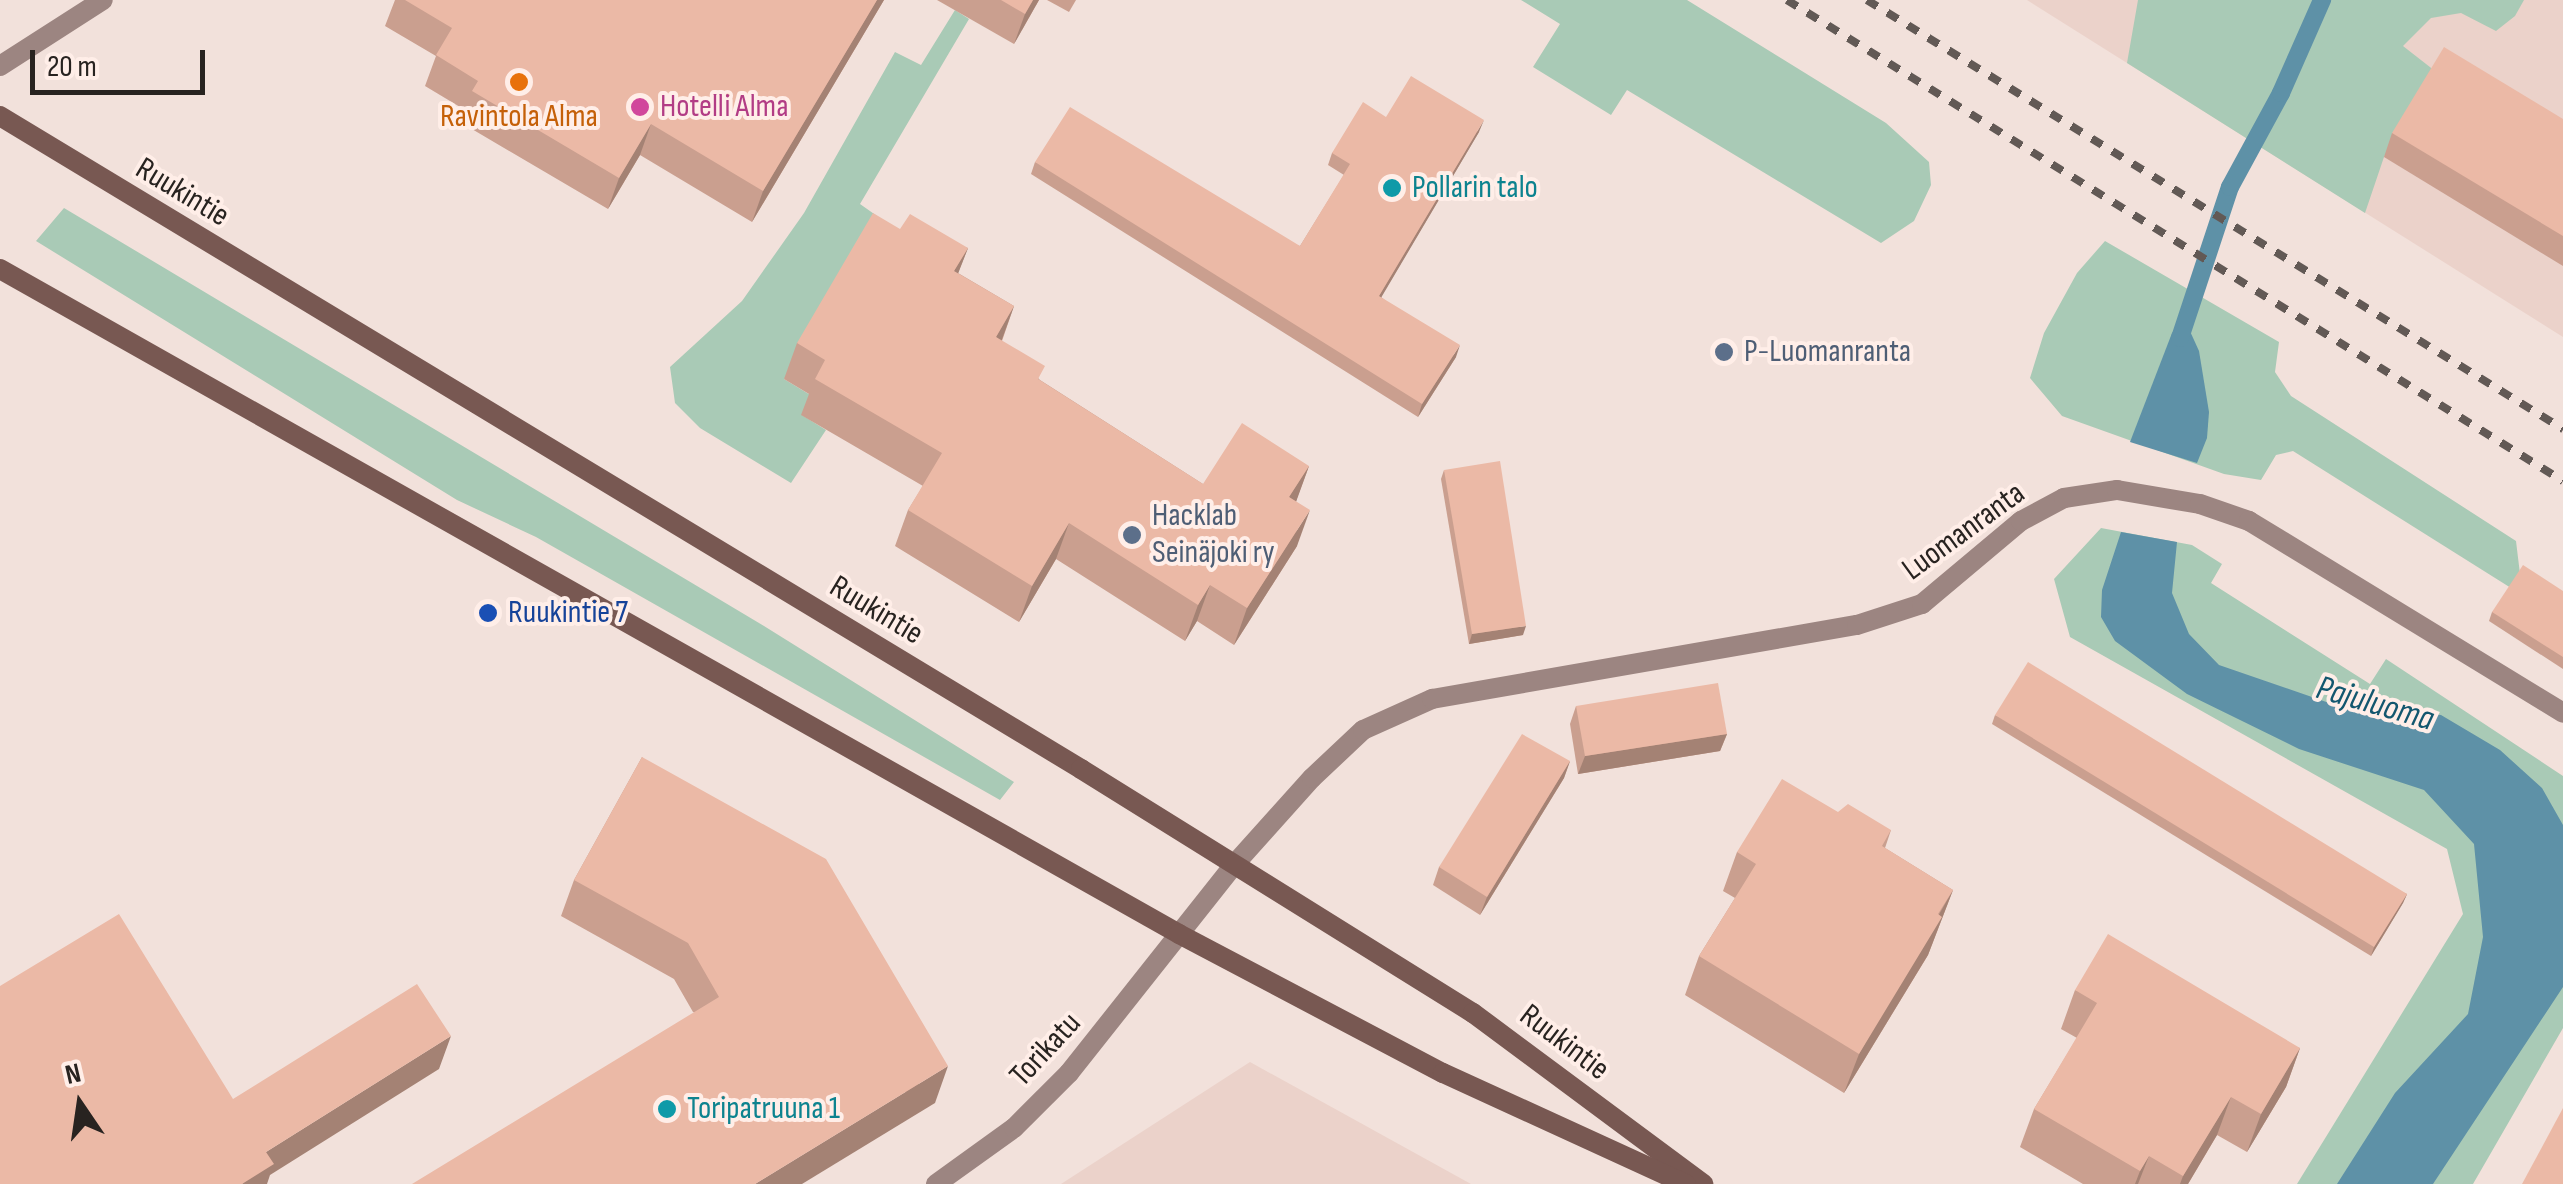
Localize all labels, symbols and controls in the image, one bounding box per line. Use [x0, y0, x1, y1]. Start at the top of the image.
scale bar [35, 30, 210, 92]
text: 20 m [47, 49, 97, 85]
marker: Ravintola Alma [508, 71, 530, 93]
place label: Hotelli Alma [660, 88, 788, 126]
marker: Hotelli Alma [629, 96, 651, 118]
place label: Ravintola Alma [440, 98, 598, 136]
street label: Ruukintie [128, 150, 236, 236]
place label: Pollarin talo [1412, 169, 1538, 207]
marker: Pollarin talo [1381, 177, 1403, 199]
place label: P-Luomanranta [1744, 333, 1911, 371]
marker: P-Luomanranta [1713, 341, 1735, 363]
street label: Luomanranta [1895, 475, 2033, 589]
place label: Hacklab Seinäjoki ry [1152, 498, 1275, 573]
marker: Hacklab Seinäjoki ry [1121, 524, 1143, 546]
street label: Ruukintie [822, 568, 930, 654]
place label: Ruukintie 7 [508, 594, 628, 632]
marker: Ruukintie 7 [477, 602, 499, 624]
water label: Pajuluoma [2311, 667, 2439, 741]
street label: Ruukintie [1512, 997, 1616, 1089]
street label: Torikatu [1002, 1005, 1090, 1095]
north arrow [30, 1054, 130, 1154]
text: N [62, 1057, 84, 1092]
place label: Toripatruuna 1 [687, 1090, 840, 1128]
marker: Toripatruuna 1 [656, 1098, 678, 1120]

